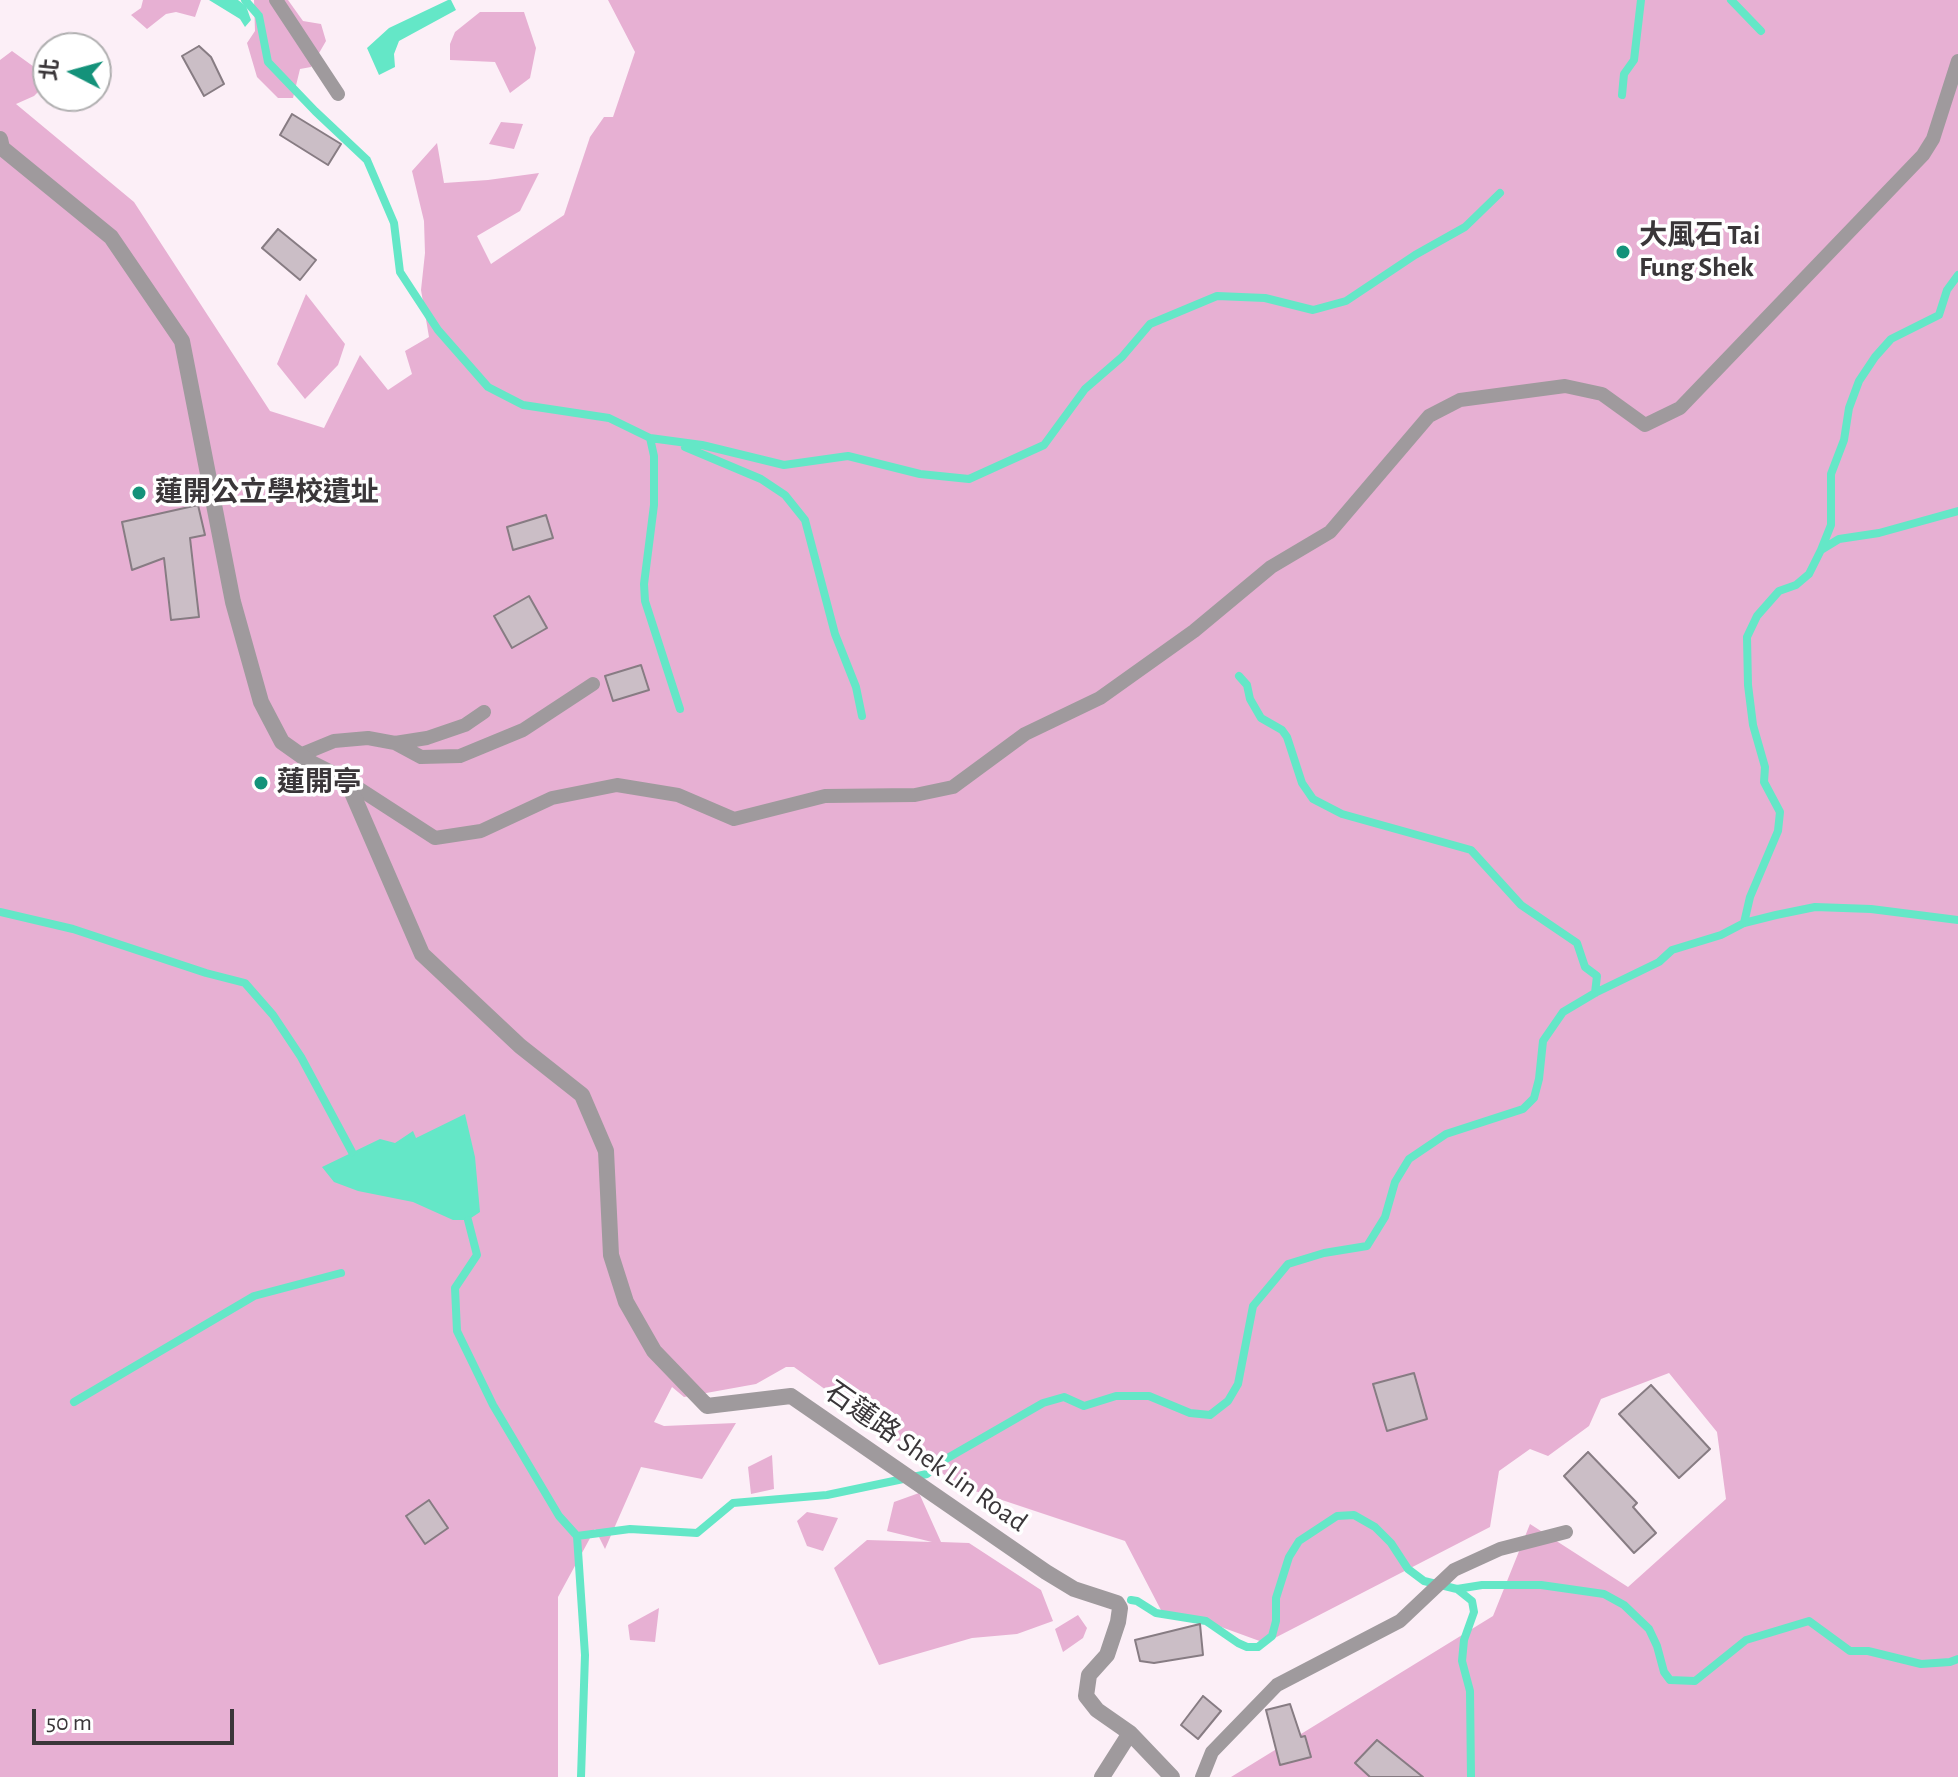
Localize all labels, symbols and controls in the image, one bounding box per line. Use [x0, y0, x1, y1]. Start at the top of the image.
north arrow [32, 32, 112, 112]
text: 北 [38, 58, 62, 82]
place label: 大風石 Tai Fung Shek [1639, 219, 1760, 285]
marker: 大風石 Tai Fung Shek [1614, 243, 1632, 261]
place label: 蓮開公立學校遺址 [155, 476, 379, 510]
marker: 蓮開公立學校遺址 [130, 484, 148, 502]
place label: 蓮開亭 [277, 766, 361, 800]
marker: 蓮開亭 [252, 774, 270, 792]
street label: 石蓮路 Shek Lin Road [818, 1375, 1034, 1539]
scale bar [36, 1693, 238, 1743]
text: 50 m [46, 1711, 92, 1735]

